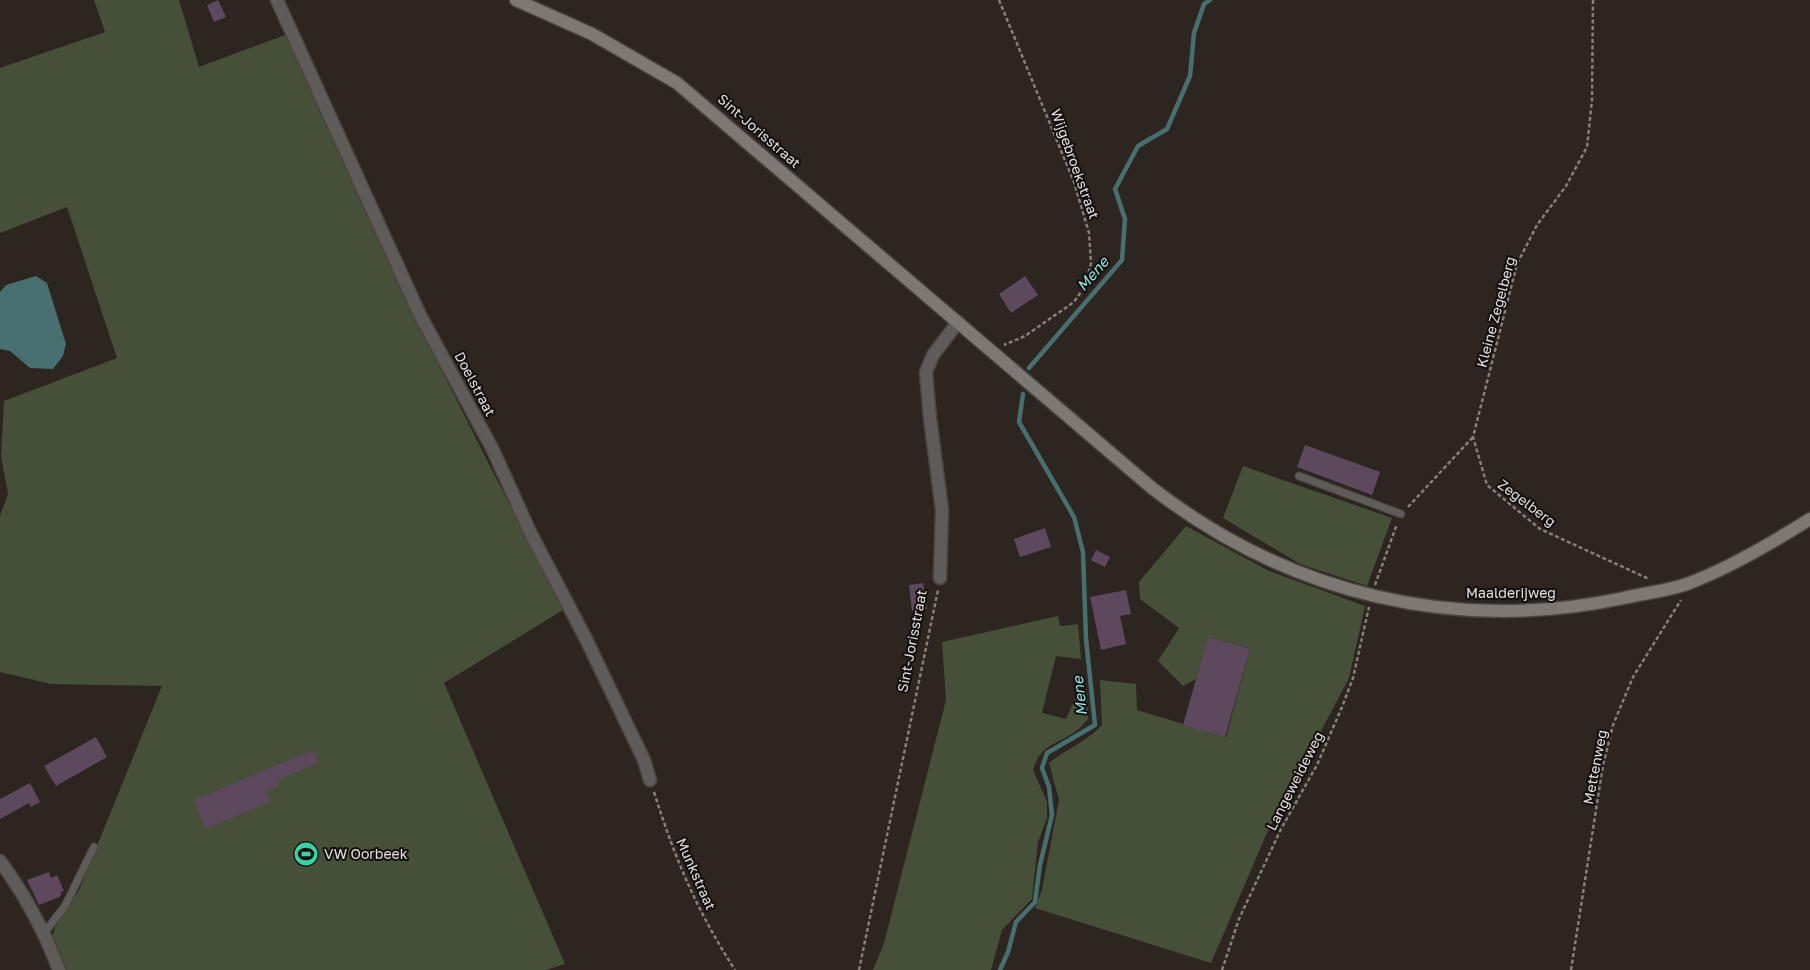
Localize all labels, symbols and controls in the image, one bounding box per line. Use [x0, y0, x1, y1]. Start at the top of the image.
street label: Sint-Jorisstraat [714, 90, 804, 171]
street label: Wijgebroekstraat [1048, 107, 1103, 221]
water label: Mene [1072, 252, 1113, 294]
street label: Kleine Zegelberg [1473, 255, 1518, 369]
street label: Doelstraat [451, 349, 499, 419]
street label: Zegelberg [1495, 475, 1560, 530]
street label: Maalderijweg [1466, 584, 1556, 601]
street label: Sint-Jorisstraat [893, 588, 930, 694]
water label: Mene [1068, 674, 1090, 717]
street label: Langeweideweg [1262, 728, 1327, 833]
street label: Mettenweg [1579, 728, 1610, 806]
street label: Munkstraat [673, 835, 720, 912]
sports icon: VW Oorbeek [293, 841, 319, 867]
place label: VW Oorbeek [324, 845, 408, 862]

